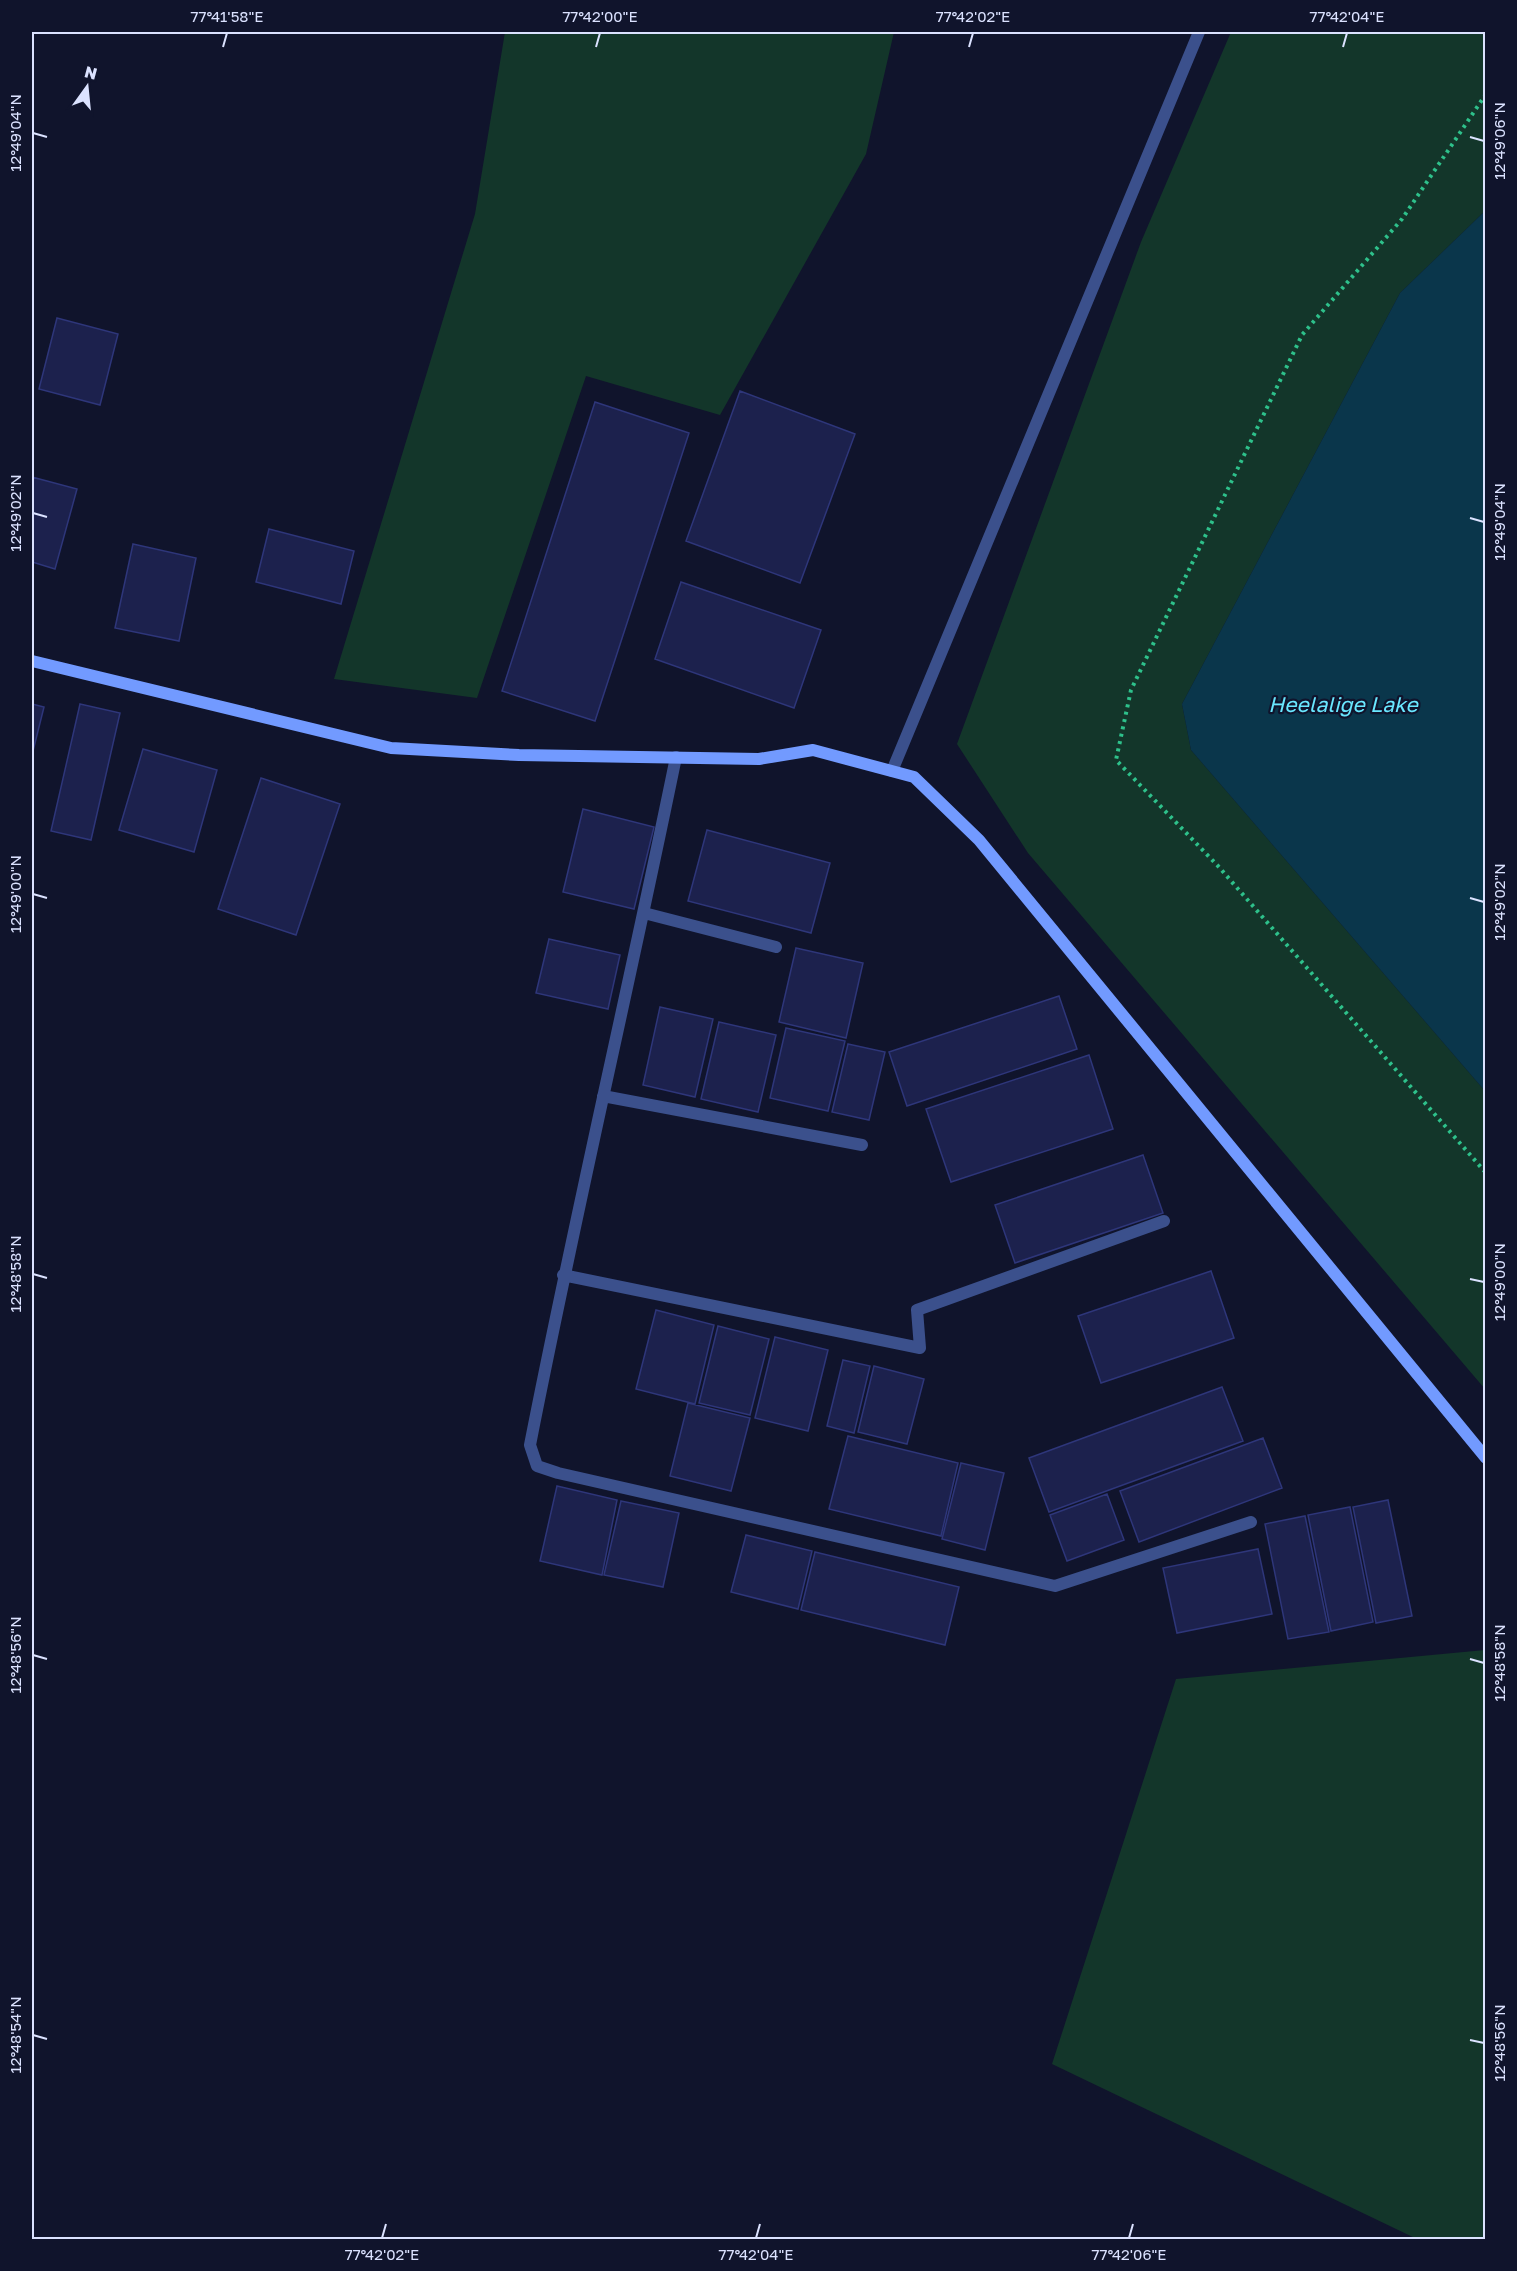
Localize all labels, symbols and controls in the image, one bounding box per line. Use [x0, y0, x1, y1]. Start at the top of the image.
text: 77°41'58"E [191, 7, 263, 25]
text: 77°42'00"E [562, 7, 638, 25]
text: 77°42'02"E [936, 7, 1010, 25]
text: 77°42'04"E [1309, 7, 1385, 25]
north arrow [57, 57, 117, 117]
text: N [82, 61, 99, 84]
text: 12°49'04"N [6, 94, 24, 172]
text: 12°49'06"N [1490, 102, 1508, 180]
text: 12°49'02"N [6, 474, 24, 552]
text: 12°49'04"N [1490, 483, 1508, 561]
water label: Heelalige Lake [1268, 691, 1419, 717]
text: 12°49'00"N [6, 855, 24, 933]
text: 12°49'02"N [1490, 863, 1508, 941]
text: 12°48'58"N [6, 1235, 24, 1313]
text: 12°49'00"N [1490, 1243, 1508, 1321]
text: 12°48'56"N [6, 1616, 24, 1694]
text: 12°48'58"N [1490, 1624, 1508, 1702]
text: 12°48'54"N [6, 1996, 24, 2074]
text: 12°48'56"N [1490, 2004, 1508, 2082]
text: 77°42'02"E [345, 2245, 419, 2263]
text: 77°42'04"E [718, 2245, 794, 2263]
text: 77°42'06"E [1092, 2245, 1166, 2263]

